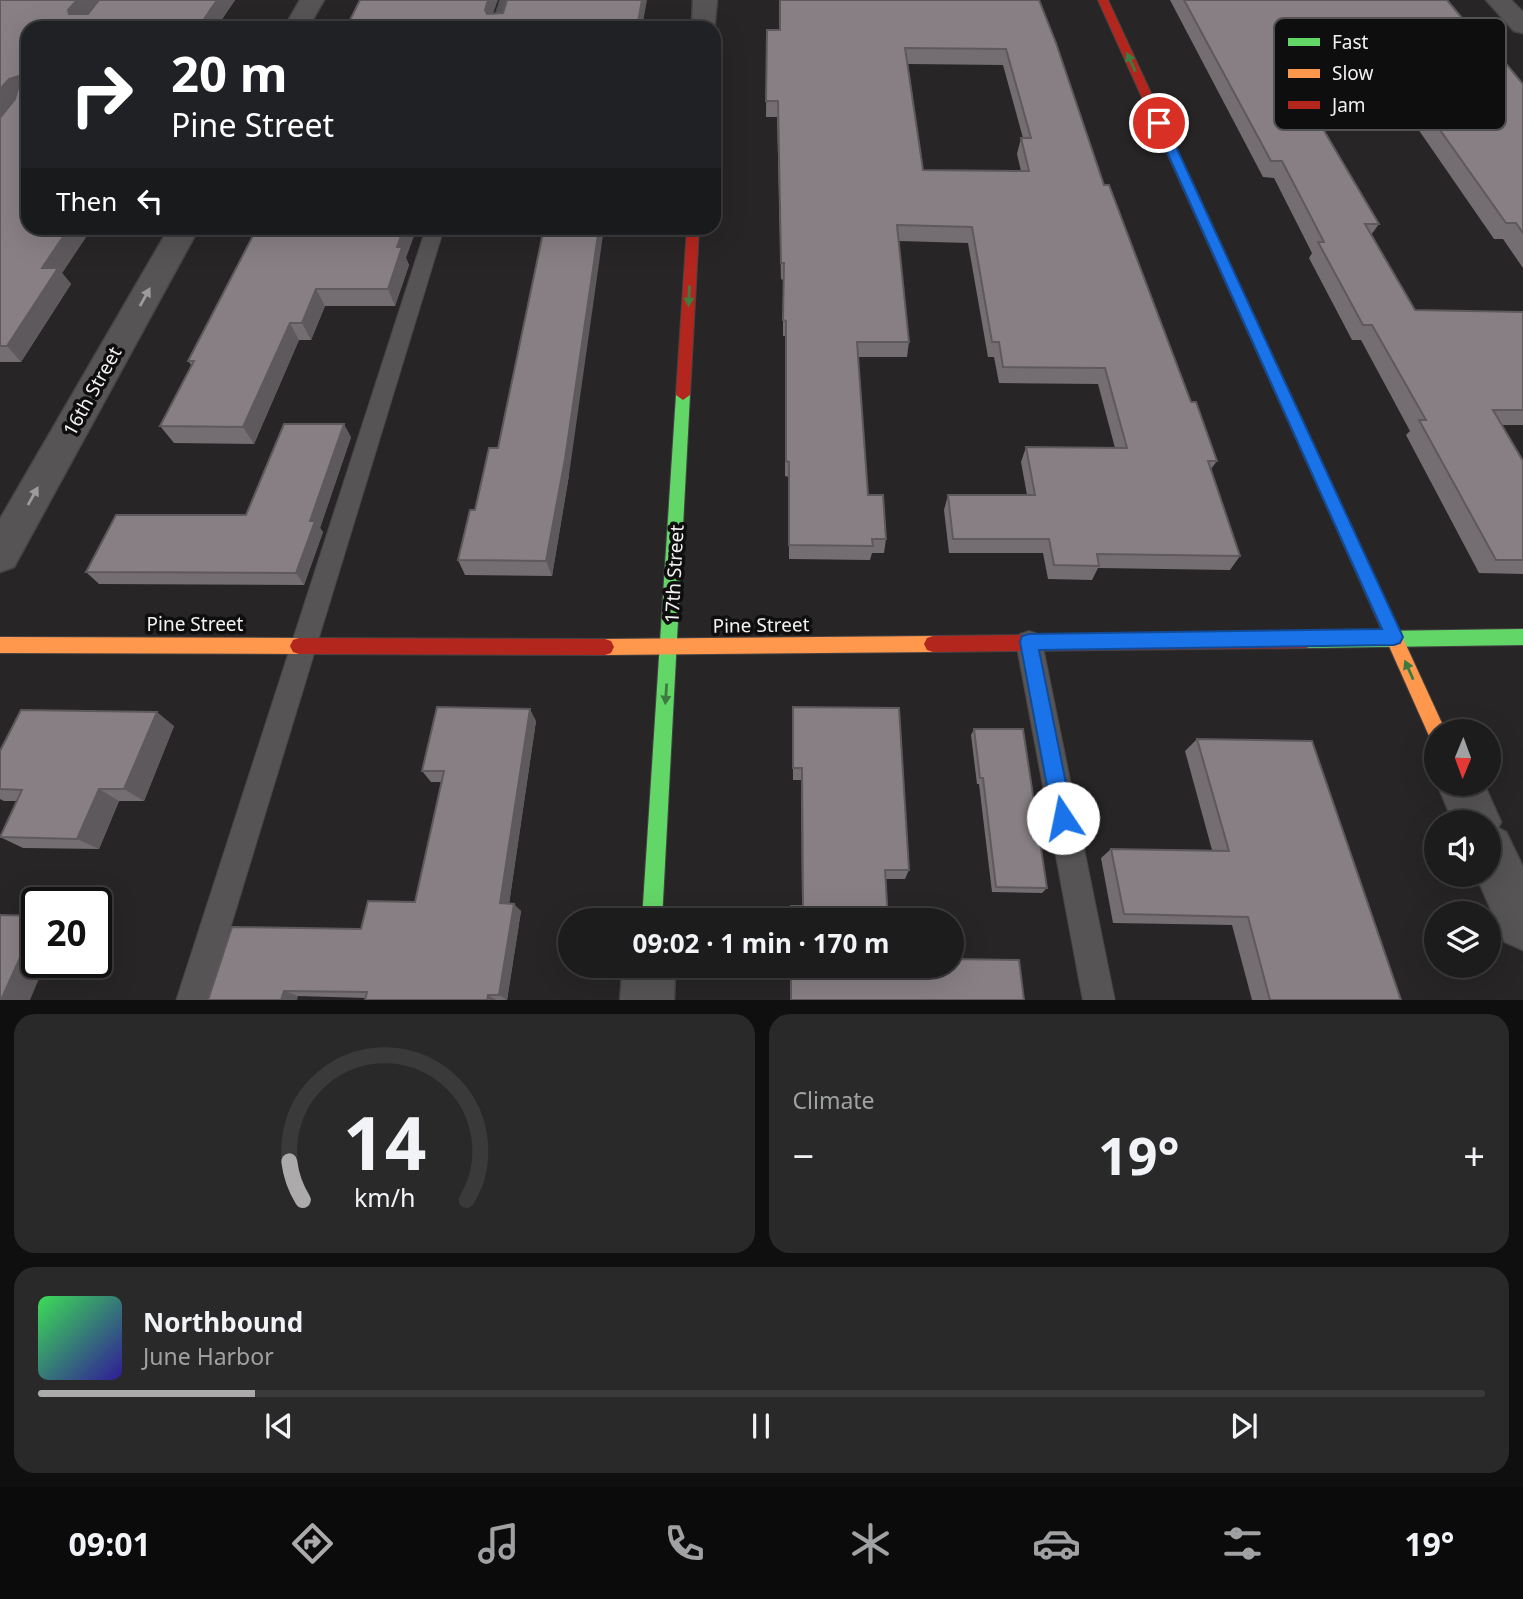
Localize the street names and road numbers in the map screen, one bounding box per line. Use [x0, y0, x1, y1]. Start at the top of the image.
street label: 16th Street [57, 342, 127, 440]
street label: 17th Street [658, 524, 690, 624]
street label: Pine Street [147, 611, 244, 637]
street label: Pine Street [712, 611, 810, 639]

